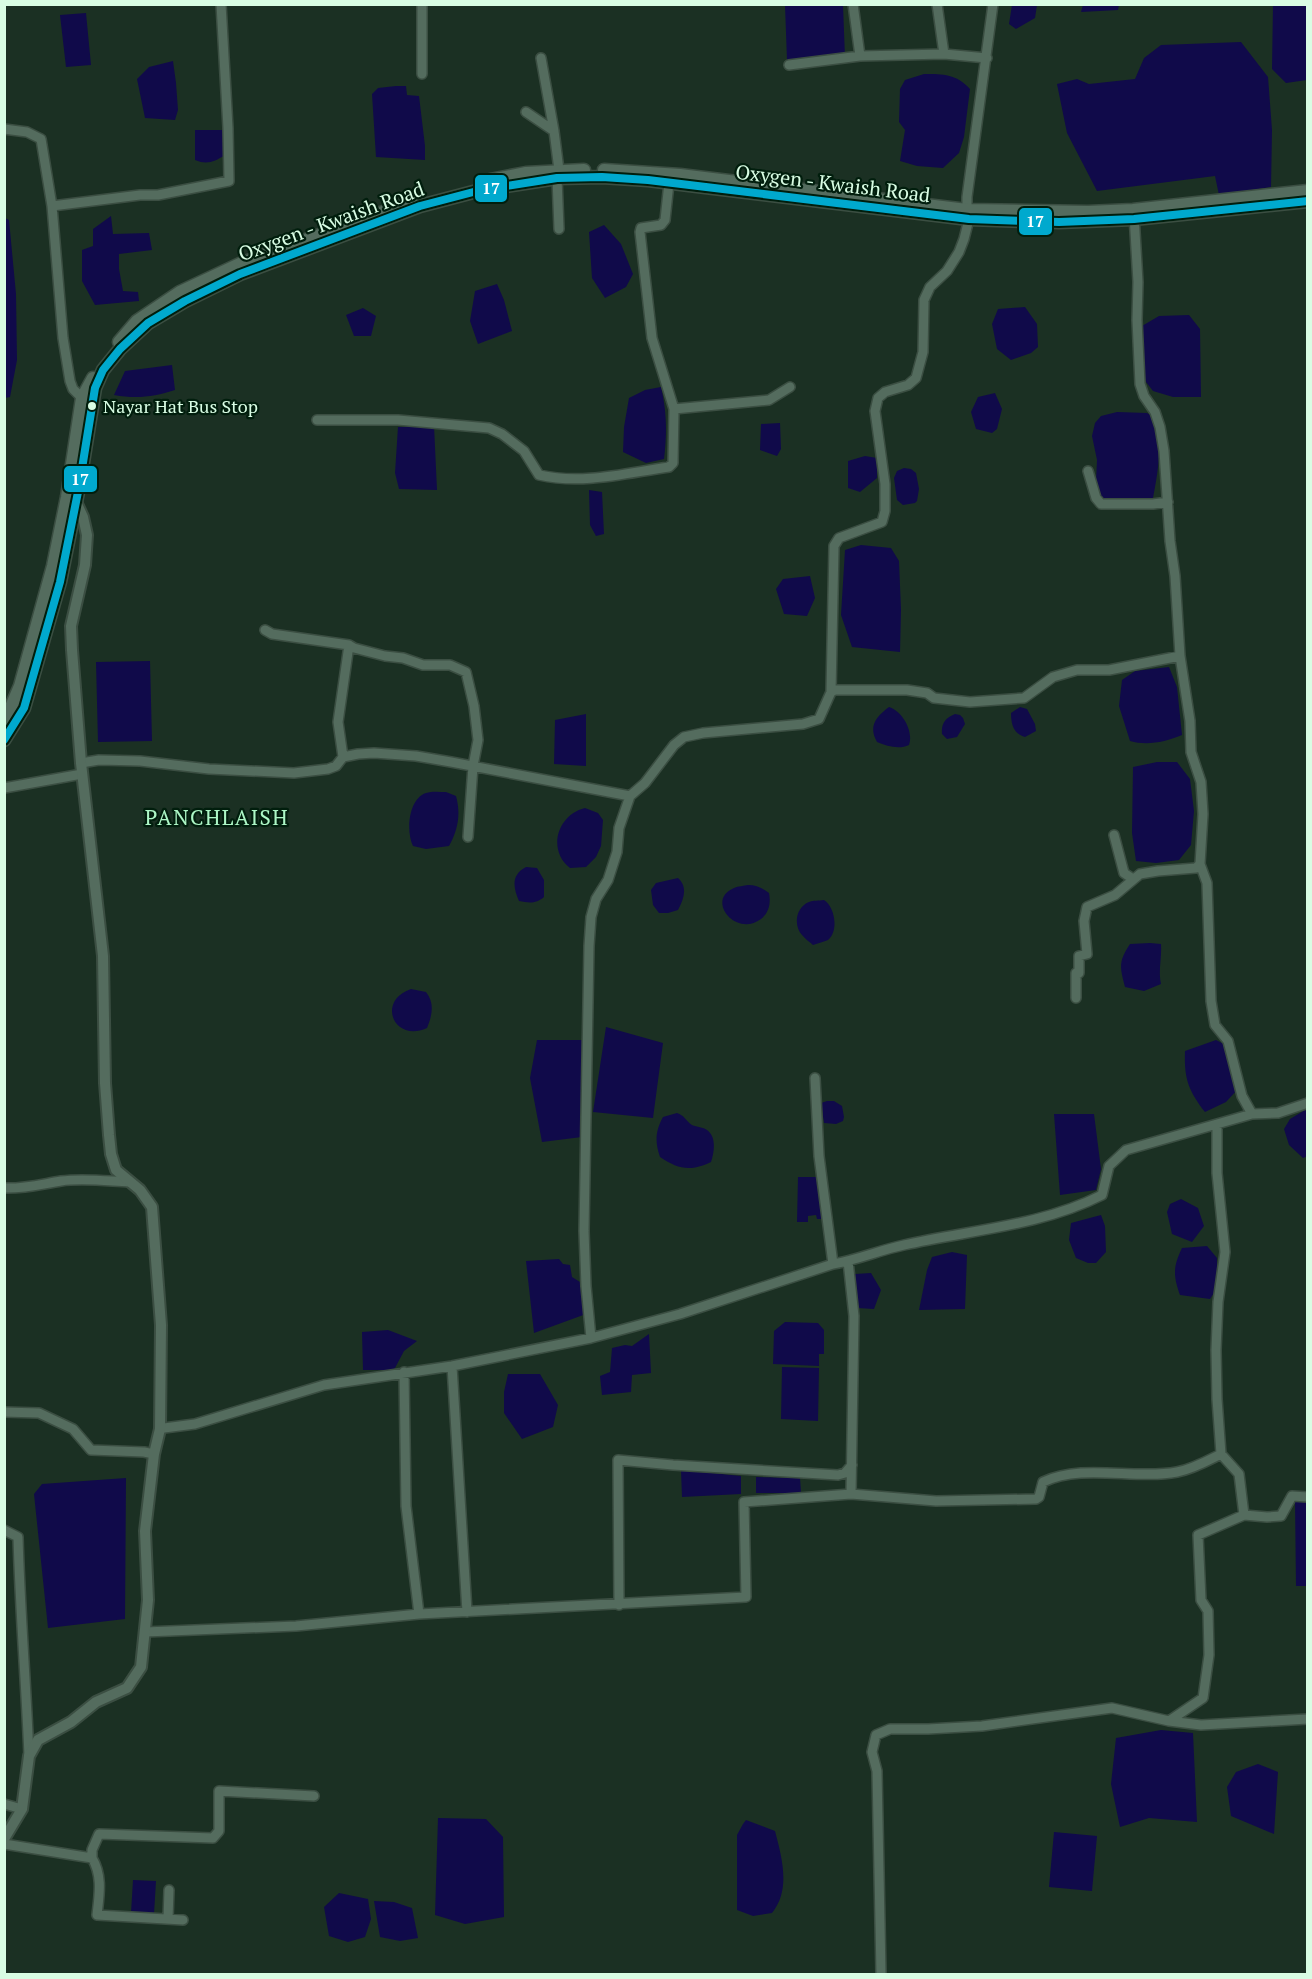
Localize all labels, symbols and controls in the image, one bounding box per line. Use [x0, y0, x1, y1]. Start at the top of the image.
street label: Oxygen - Kwaish Road [734, 158, 932, 208]
line badge: 17 [474, 174, 508, 203]
street label: Oxygen - Kwaish Road [234, 175, 428, 267]
text: 17 [482, 177, 500, 199]
line badge: 17 [1018, 207, 1053, 236]
text: 17 [1026, 210, 1044, 232]
place label: Nayar Hat Bus Stop [103, 394, 258, 418]
marker: Nayar Hat Bus Stop [86, 400, 98, 412]
line badge: 17 [63, 465, 98, 493]
text: 17 [71, 468, 89, 490]
district label: PANCHLAISH [145, 803, 289, 831]

